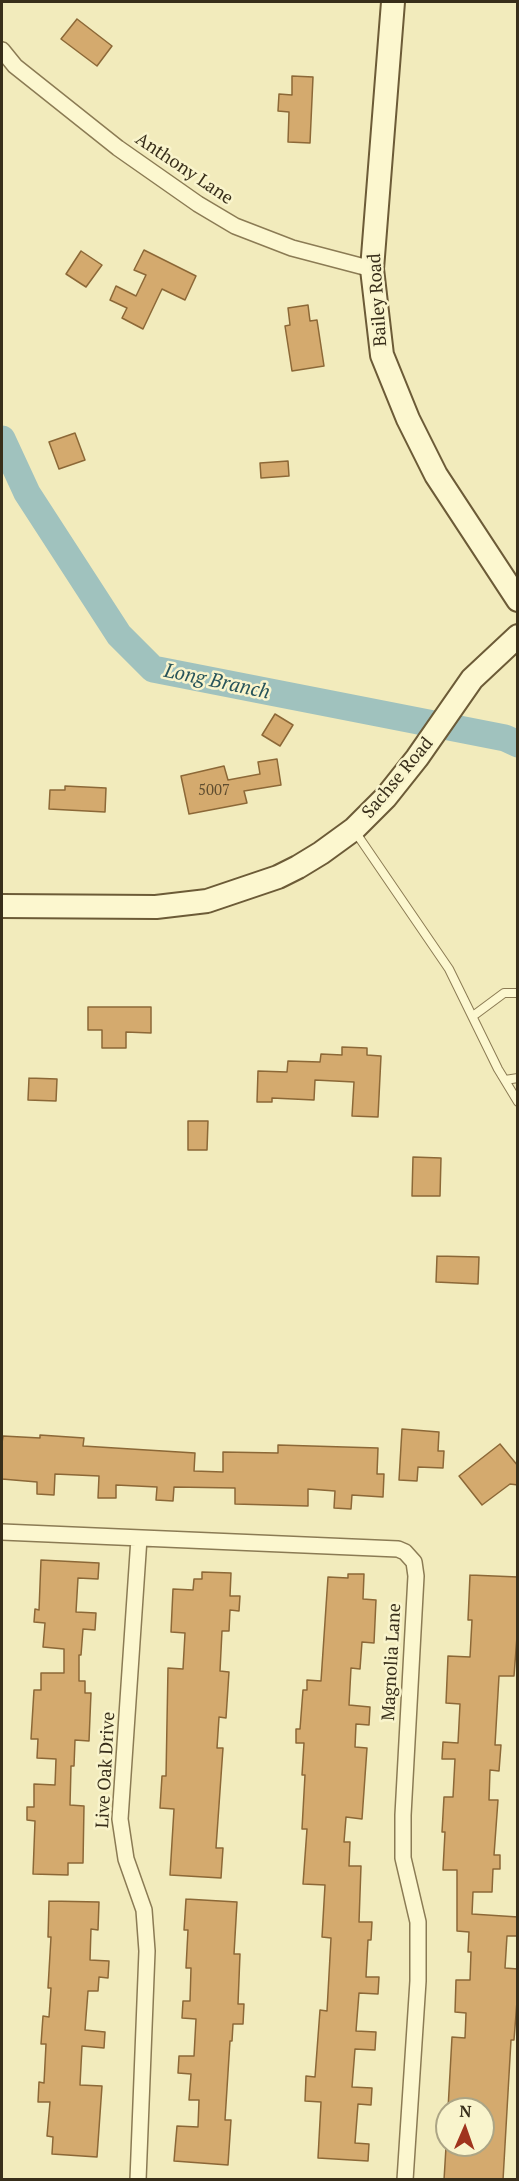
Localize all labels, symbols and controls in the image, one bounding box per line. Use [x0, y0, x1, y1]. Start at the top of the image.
street label: Anthony Lane [131, 128, 237, 210]
street label: Bailey Road [364, 253, 392, 347]
water label: Long Branch [162, 659, 272, 705]
street label: Sachse Road [358, 733, 438, 823]
house number: 5007 [198, 782, 230, 800]
street label: Magnolia Lane [378, 1603, 406, 1721]
street label: Live Oak Drive [92, 1711, 120, 1829]
north arrow [435, 2097, 495, 2157]
text: N [459, 2100, 472, 2122]

